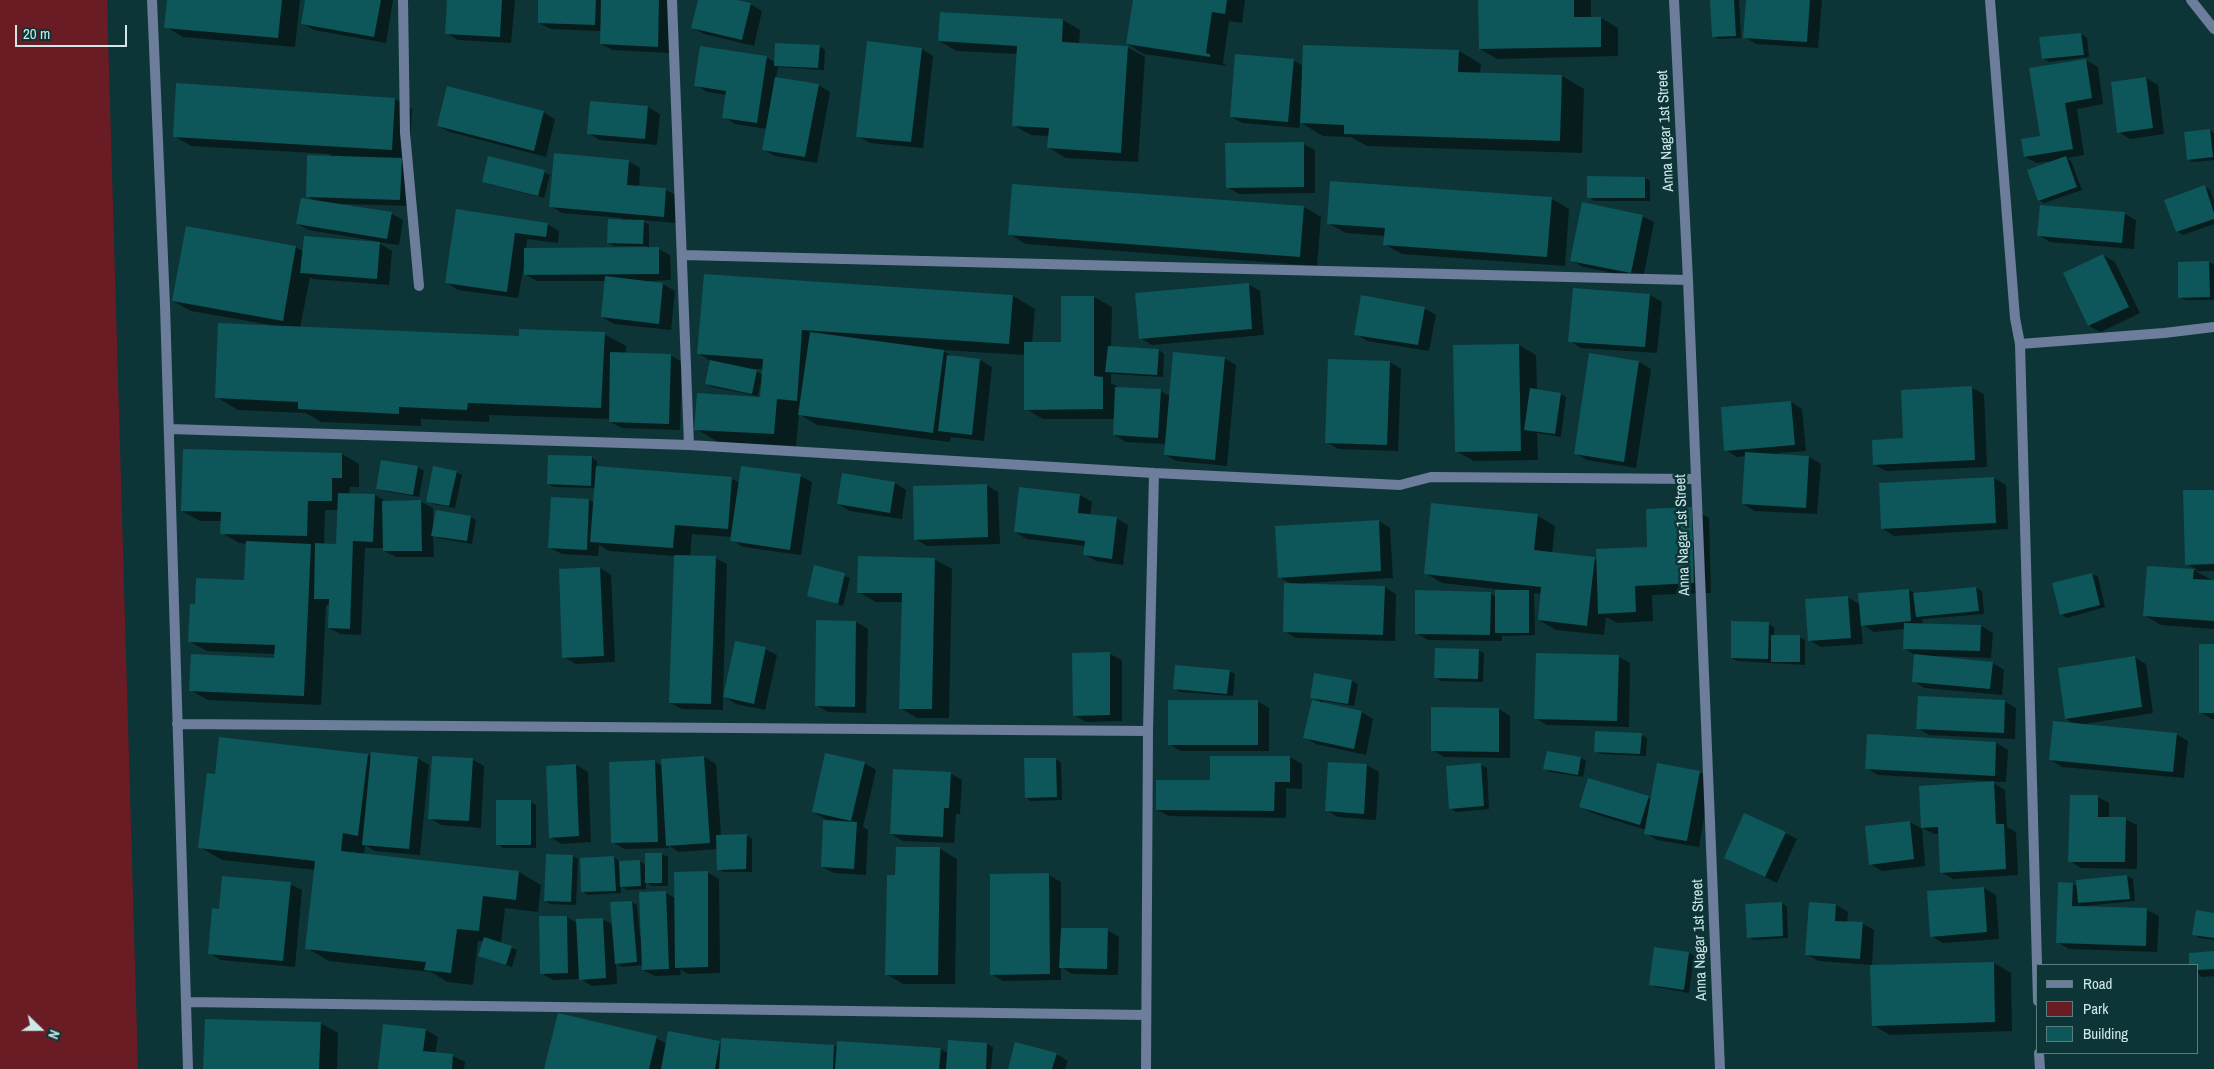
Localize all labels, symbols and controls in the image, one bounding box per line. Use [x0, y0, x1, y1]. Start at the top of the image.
scale bar [18, 15, 130, 47]
text: 20 m [23, 23, 50, 44]
street label: Anna Nagar 1st Street [1654, 70, 1678, 192]
street label: Anna Nagar 1st Street [1672, 474, 1694, 596]
street label: Anna Nagar 1st Street [1689, 879, 1711, 1001]
legend [2036, 964, 2199, 1054]
text: Road [2083, 973, 2112, 994]
text: Park [2083, 998, 2108, 1019]
north arrow [15, 1004, 65, 1054]
text: Building [2083, 1023, 2128, 1044]
text: N [44, 1027, 64, 1042]

